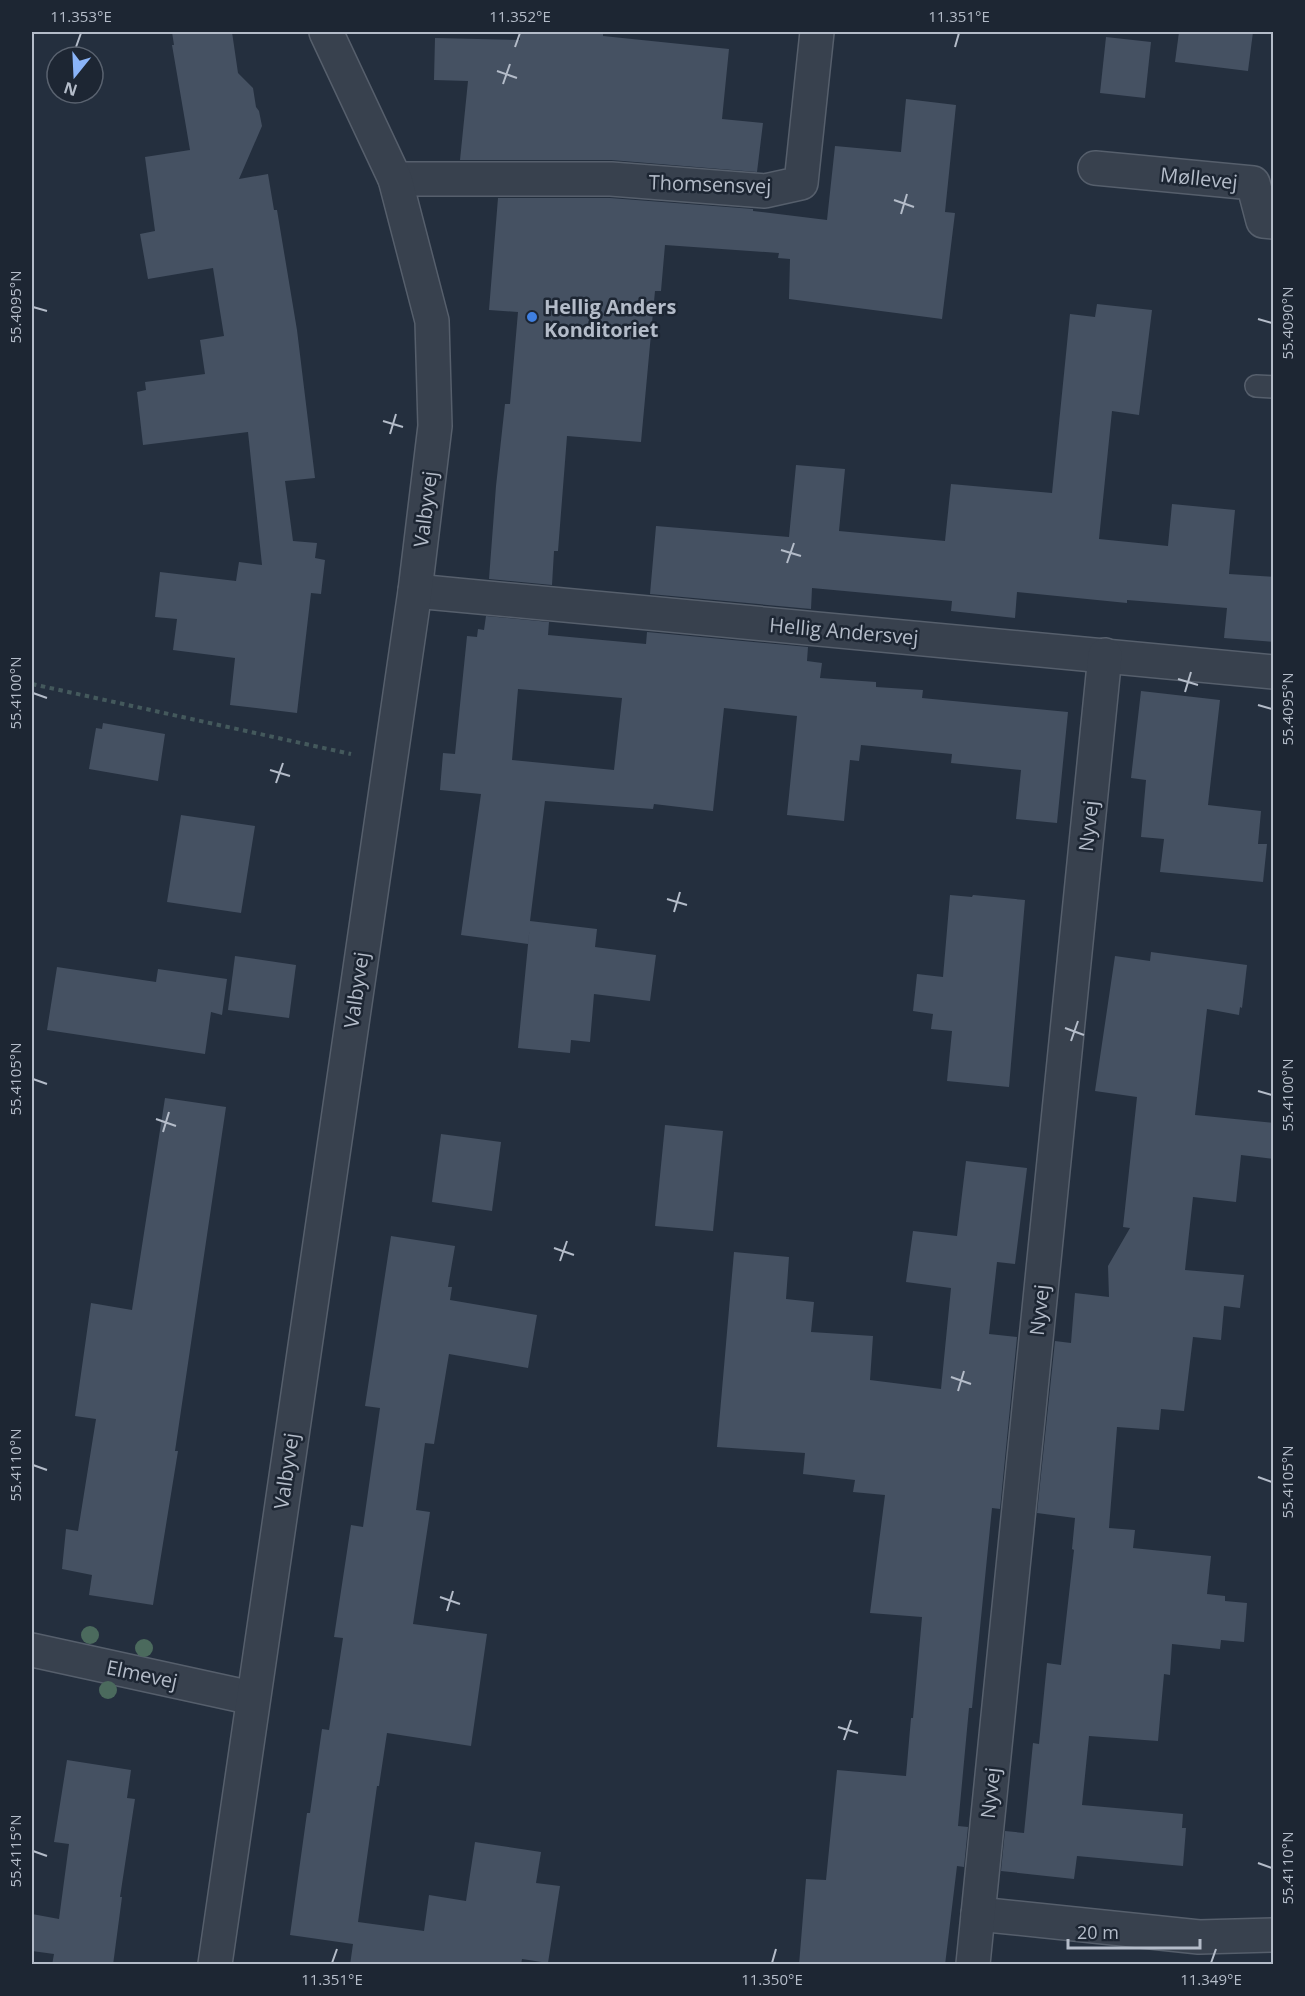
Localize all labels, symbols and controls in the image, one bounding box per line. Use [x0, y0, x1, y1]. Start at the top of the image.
text: 11.353°E [50, 6, 112, 26]
text: 11.352°E [489, 6, 551, 26]
text: 11.351°E [928, 6, 990, 26]
north arrow [45, 45, 105, 105]
text: N [61, 77, 80, 102]
street label: Møllevej [1159, 161, 1239, 195]
street label: Thomsensvej [648, 168, 772, 200]
text: 55.4095°N [5, 270, 25, 344]
text: 55.4090°N [1277, 286, 1297, 360]
place label: Hellig Anders Konditoriet [544, 293, 676, 343]
marker: Hellig Anders Konditoriet [525, 310, 539, 324]
street label: Valbyvej [407, 469, 443, 549]
street label: Hellig Andersvej [768, 611, 920, 651]
text: 55.4100°N [5, 656, 25, 730]
text: 55.4095°N [1277, 672, 1297, 746]
street label: Nyvej [1072, 799, 1104, 853]
street label: Valbyvej [337, 950, 375, 1030]
text: 55.4105°N [5, 1042, 25, 1116]
text: 55.4100°N [1277, 1058, 1297, 1132]
street label: Nyvej [1023, 1283, 1055, 1337]
text: 55.4110°N [5, 1428, 25, 1502]
street label: Valbyvej [267, 1431, 305, 1511]
text: 55.4105°N [1277, 1445, 1297, 1519]
street label: Elmevej [104, 1653, 180, 1695]
street label: Nyvej [974, 1766, 1006, 1820]
text: 55.4115°N [5, 1814, 25, 1888]
text: 55.4110°N [1277, 1831, 1297, 1905]
scale bar [1068, 1912, 1200, 1950]
text: 20 m [1077, 1920, 1119, 1944]
text: 11.351°E [301, 1969, 363, 1989]
text: 11.350°E [741, 1969, 803, 1989]
text: 11.349°E [1180, 1969, 1242, 1989]

